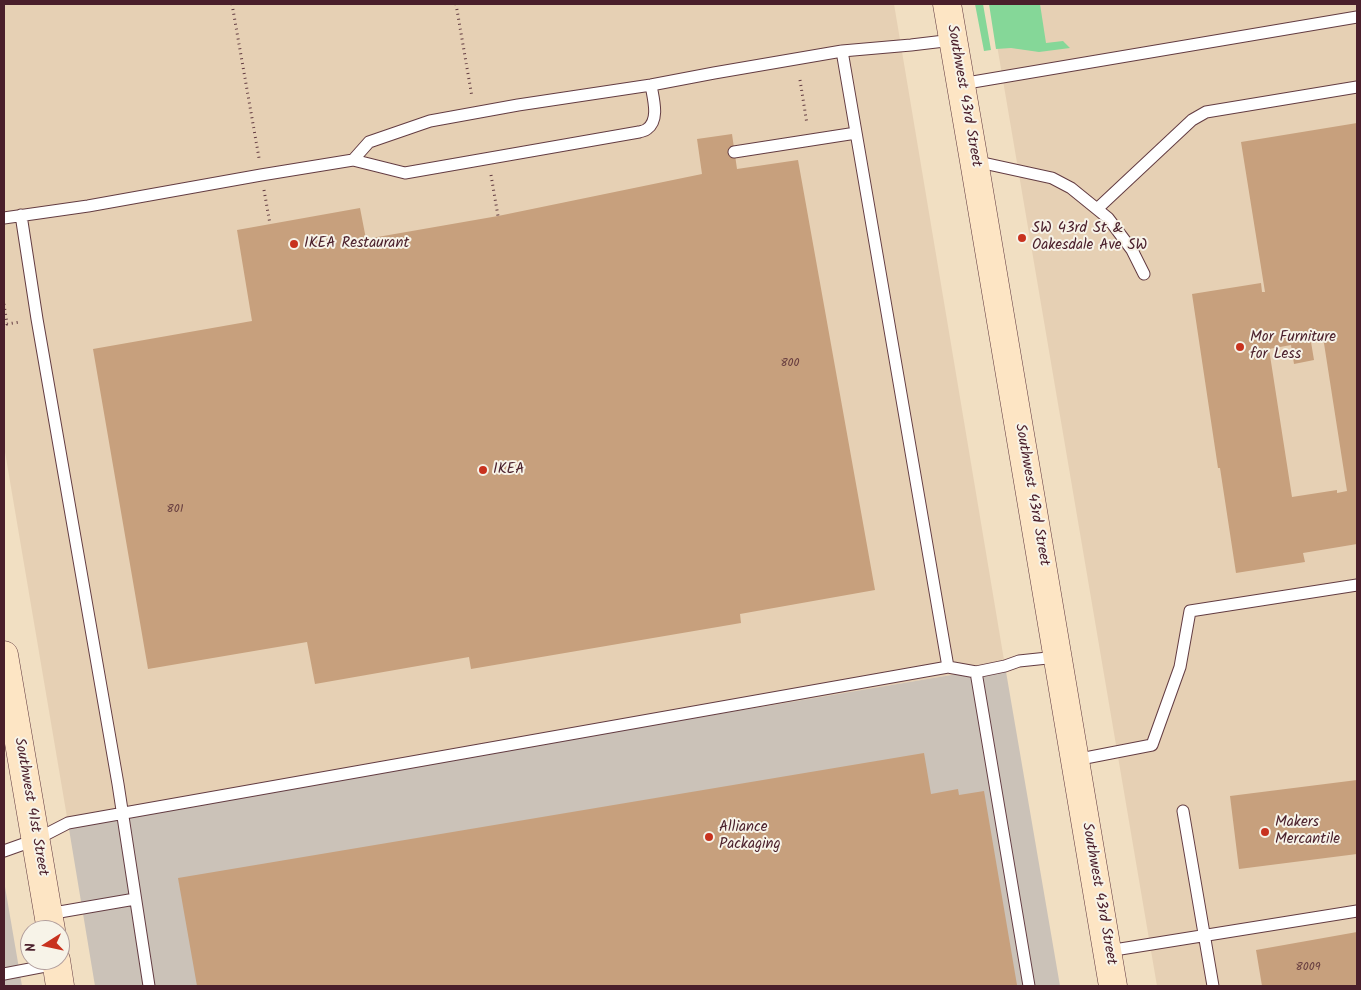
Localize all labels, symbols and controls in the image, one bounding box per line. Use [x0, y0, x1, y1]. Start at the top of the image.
street label: Southwest 43rd Street [942, 23, 984, 169]
place label: SW 43rd St & Oakesdale Ave SW [1032, 220, 1147, 255]
marker: SW 43rd St & Oakesdale Ave SW [1016, 232, 1028, 244]
place label: IKEA Restaurant [304, 235, 409, 253]
marker: IKEA Restaurant [288, 238, 300, 250]
place label: Mor Furniture for Less [1250, 329, 1336, 364]
marker: Mor Furniture for Less [1234, 341, 1246, 353]
house number: 800 [780, 357, 800, 371]
street label: Southwest 43rd Street [1010, 422, 1052, 568]
place label: IKEA [493, 461, 524, 479]
marker: IKEA [477, 464, 489, 476]
house number: 801 [167, 503, 183, 517]
street label: Southwest 41st Street [9, 736, 51, 878]
place label: Makers Mercantile [1275, 814, 1340, 849]
place label: Alliance Packaging [719, 819, 781, 854]
street label: Southwest 43rd Street [1077, 821, 1119, 967]
marker: Makers Mercantile [1259, 826, 1271, 838]
marker: Alliance Packaging [703, 831, 715, 843]
north arrow [20, 920, 70, 970]
text: N [20, 941, 43, 954]
house number: 8009 [1295, 961, 1321, 975]

